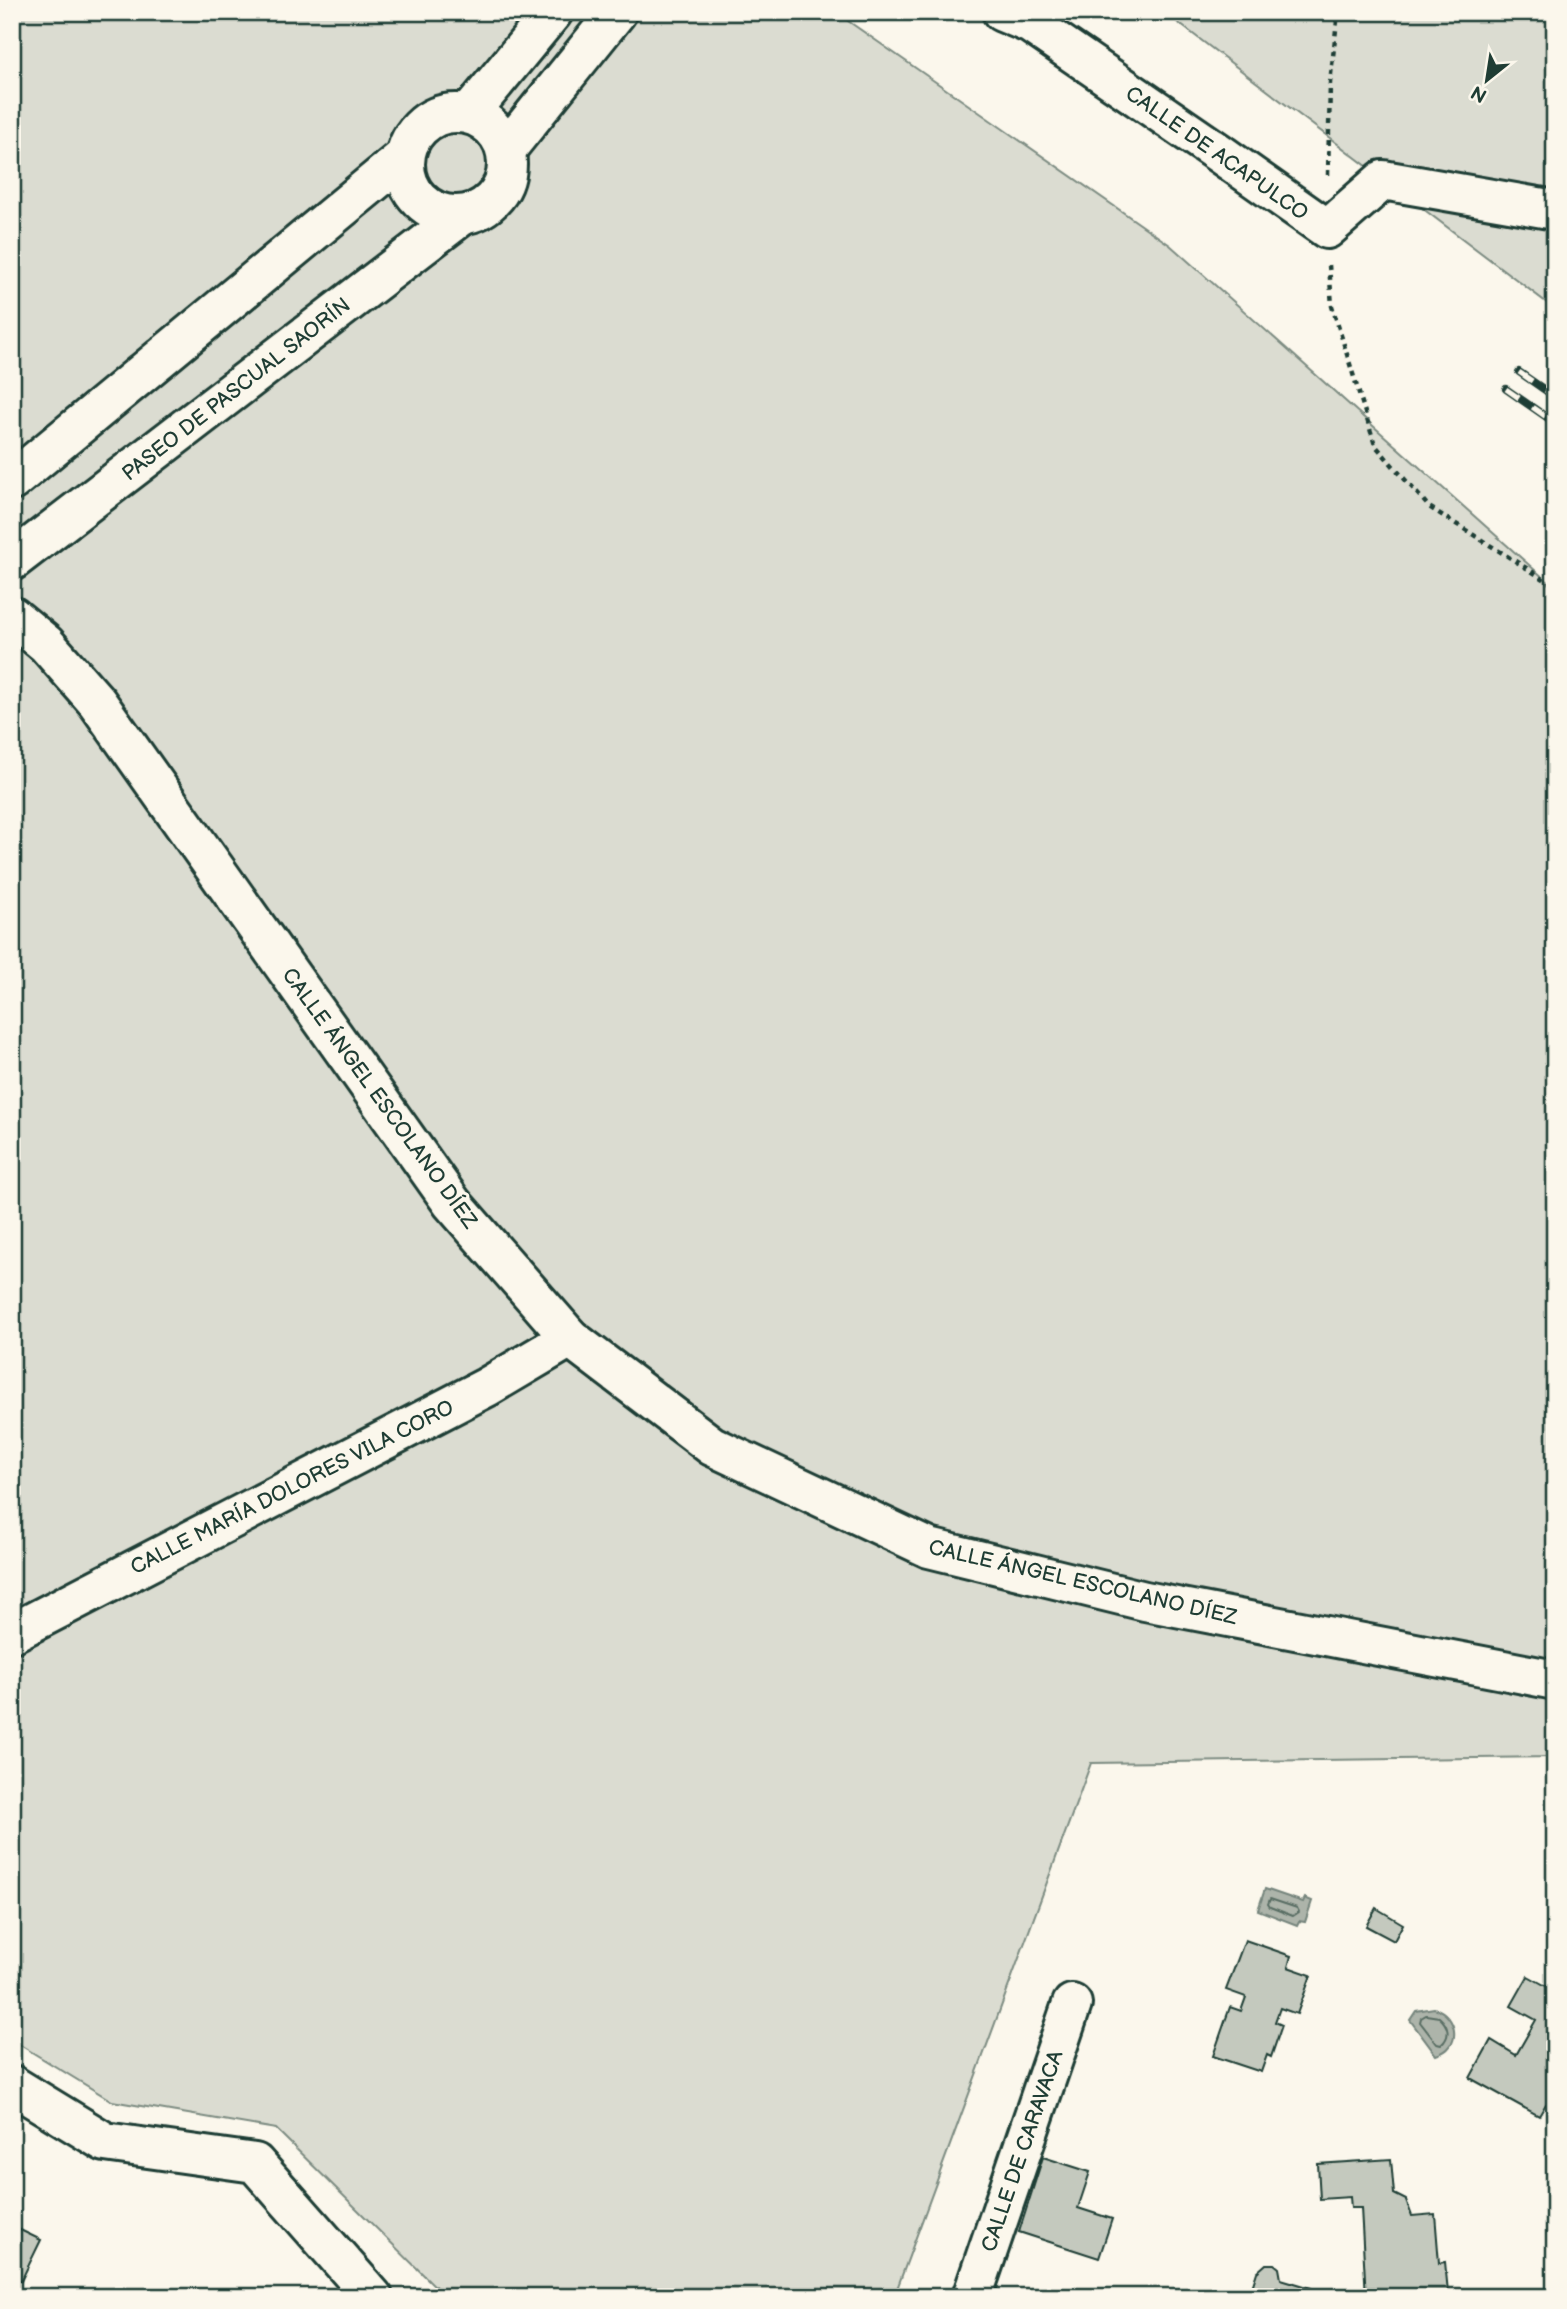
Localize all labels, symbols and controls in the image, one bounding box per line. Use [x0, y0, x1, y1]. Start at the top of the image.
north arrow [1452, 46, 1522, 116]
text: N [1467, 80, 1491, 107]
street label: CALLE DE ACAPULCO [1121, 81, 1313, 226]
street label: PASEO DE PASCUAL SAORÍN [117, 292, 355, 486]
street label: CALLE ÁNGEL ESCOLANO DÍEZ [277, 963, 483, 1234]
street label: CALLE MARÍA DOLORES VILA CORO [126, 1395, 458, 1580]
street label: CALLE ÁNGEL ESCOLANO DÍEZ [926, 1535, 1240, 1630]
street label: CALLE DE CARAVACA [976, 2047, 1069, 2255]

